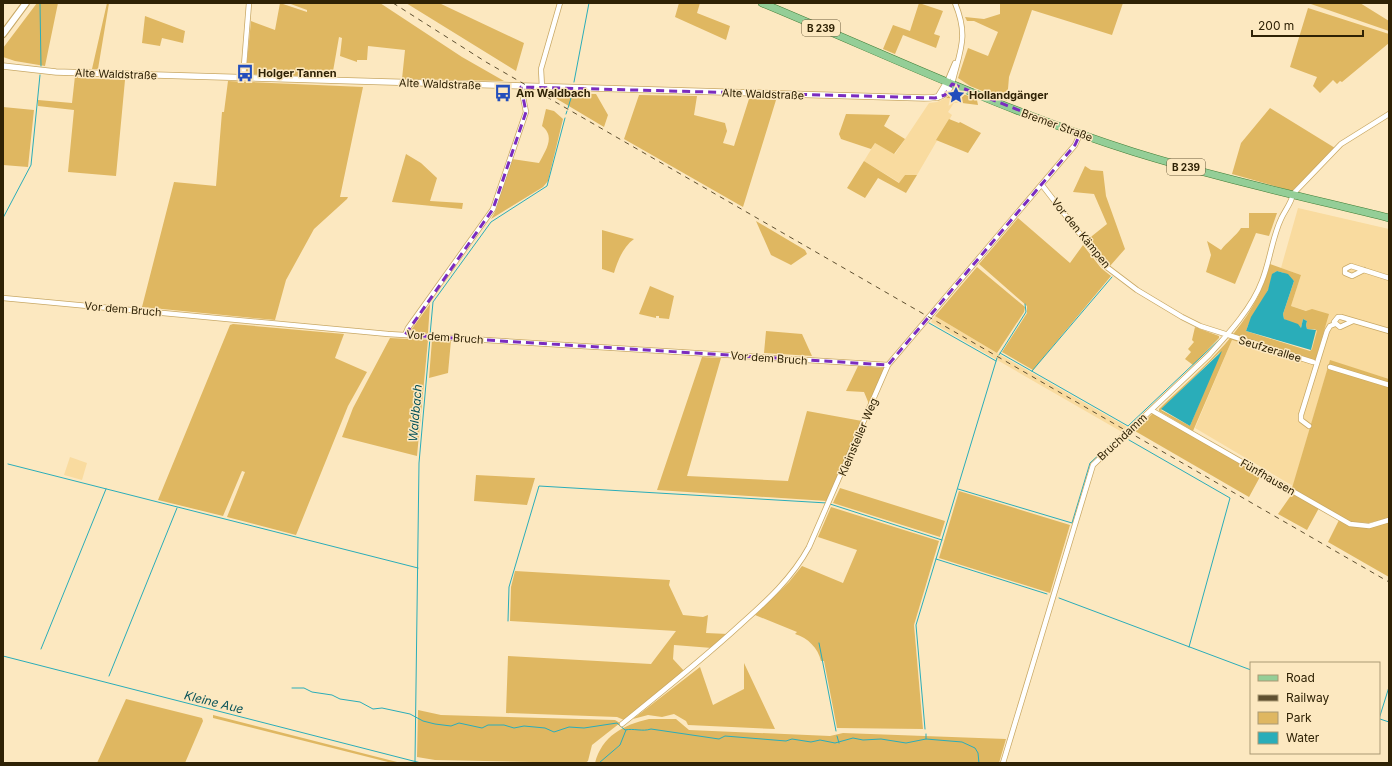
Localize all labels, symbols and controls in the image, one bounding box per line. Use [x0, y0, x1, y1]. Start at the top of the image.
scale bar [1252, 12, 1363, 38]
text: 200 m [1258, 18, 1294, 33]
road number: B 239 [802, 20, 840, 36]
bus stop icon: Holger Tannen [235, 63, 255, 83]
street label: Alte Waldstraße [75, 66, 157, 82]
place label: Holger Tannen [258, 66, 337, 80]
street label: Alte Waldstraße [399, 76, 481, 92]
bus stop icon: Am Waldbach [493, 83, 513, 103]
place icon: Hollandgänger [946, 85, 966, 105]
place label: Am Waldbach [516, 86, 591, 100]
street label: Alte Waldstraße [722, 86, 804, 102]
place label: Hollandgänger [969, 88, 1049, 102]
street label: Bremer Straße [1019, 106, 1095, 144]
road number: B 239 [1167, 159, 1205, 175]
street label: Vor den Kämpen [1048, 195, 1114, 271]
street label: Vor dem Bruch [84, 299, 162, 319]
street label: Vor dem Bruch [406, 327, 484, 347]
street label: Seufzerallee [1237, 333, 1303, 365]
street label: Vor dem Bruch [730, 348, 808, 368]
water label: Waldbach [405, 384, 425, 442]
street label: Kleinsteller Weg [835, 396, 881, 478]
street label: Bruchdamm [1094, 410, 1150, 464]
street label: Fünfhausen [1238, 456, 1298, 498]
legend [1250, 662, 1380, 754]
text: Road [1286, 670, 1315, 685]
water label: Kleine Aue [183, 687, 245, 717]
text: Railway [1286, 690, 1330, 705]
text: Park [1286, 710, 1312, 725]
text: Water [1286, 730, 1320, 745]

